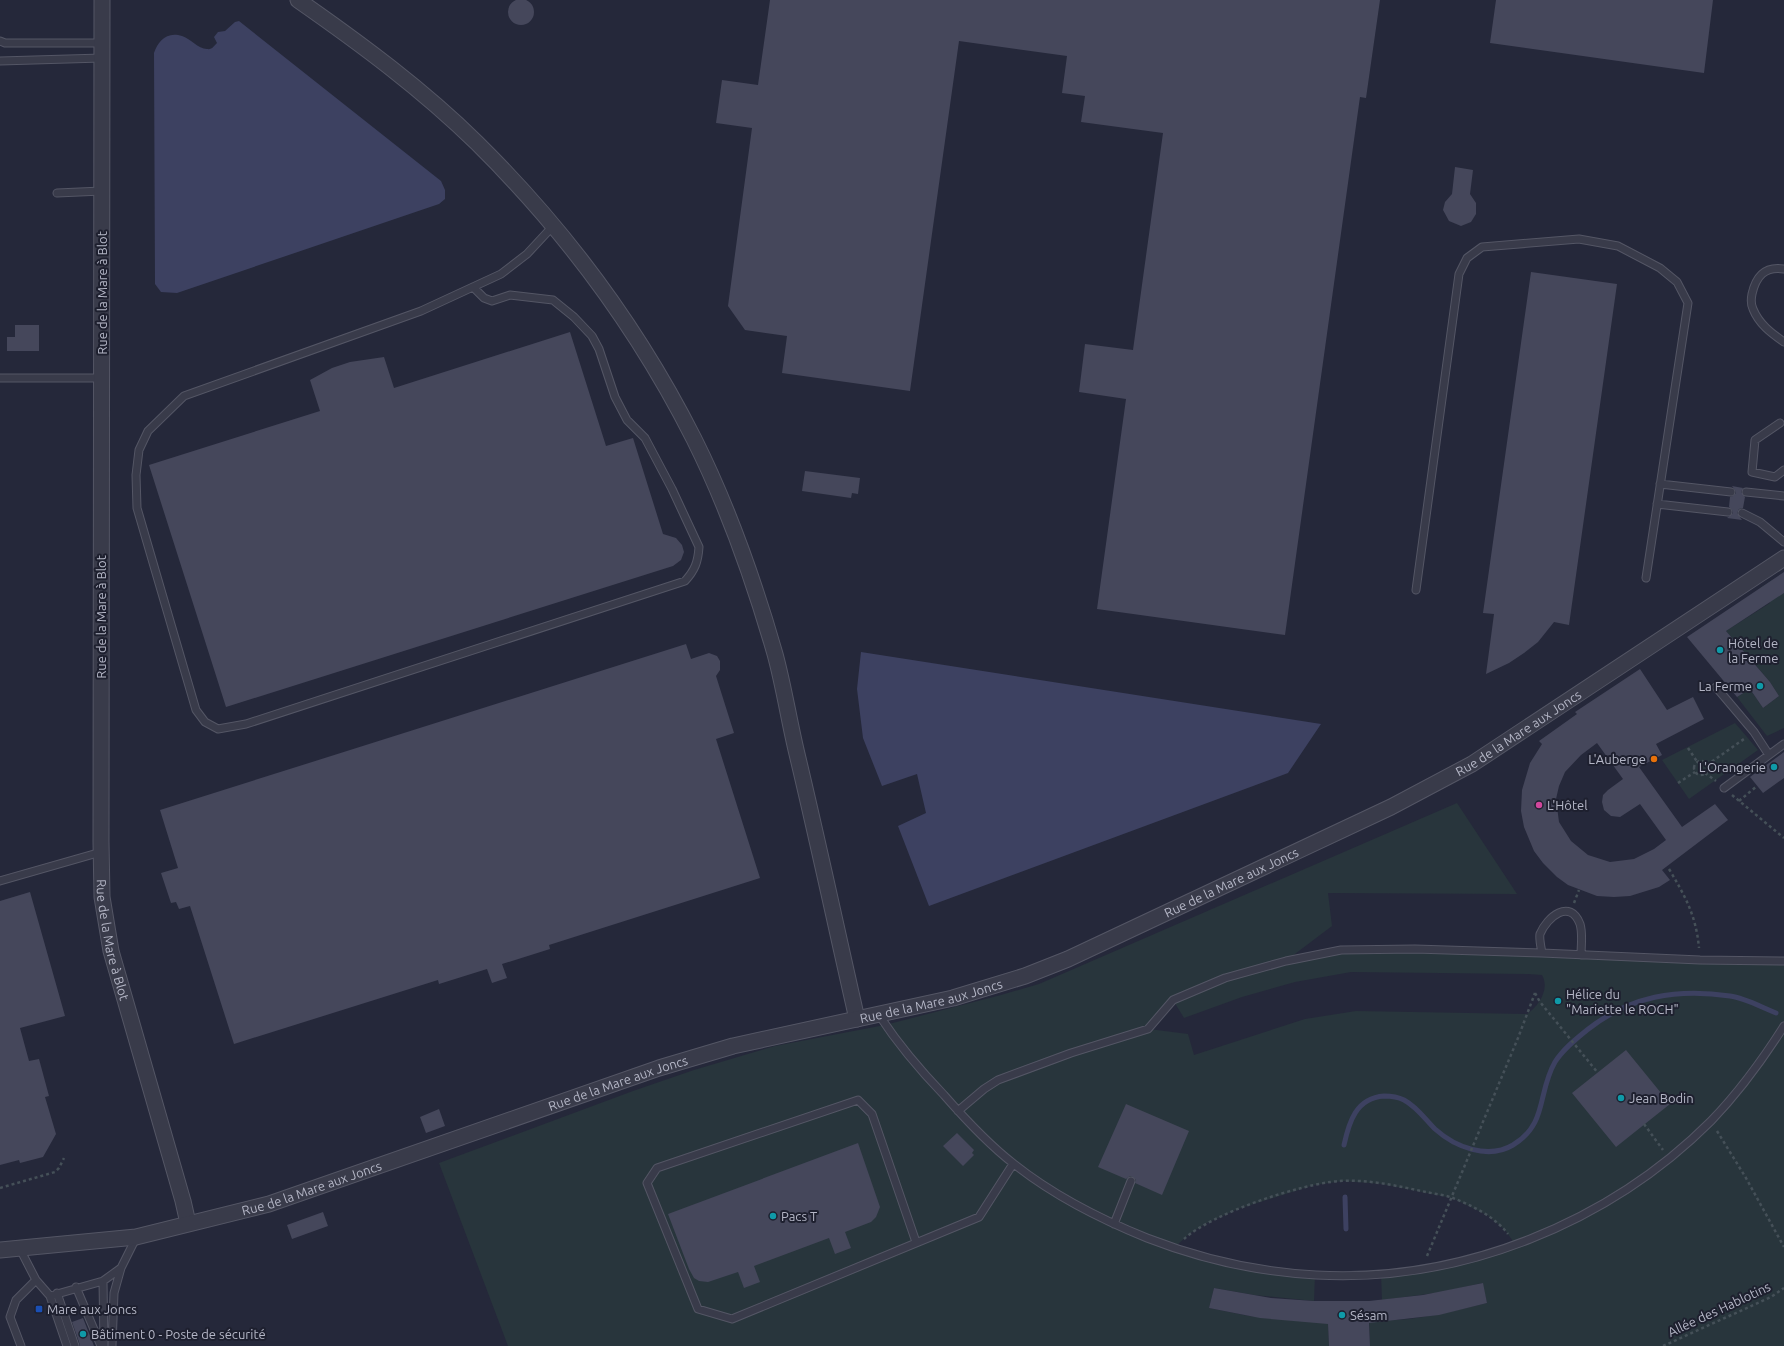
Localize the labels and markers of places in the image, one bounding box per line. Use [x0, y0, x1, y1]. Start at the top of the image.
place label: Hôtel de la Ferme [1728, 636, 1778, 665]
marker: Hôtel de la Ferme [1715, 645, 1725, 655]
place label: La Ferme [1698, 679, 1752, 693]
marker: La Ferme [1755, 681, 1765, 691]
place label: L'Auberge [1588, 752, 1646, 766]
marker: L'Auberge [1649, 754, 1659, 764]
place label: L'Orangerie [1699, 760, 1766, 774]
marker: L'Orangerie [1769, 762, 1779, 772]
place label: L'Hôtel [1547, 798, 1588, 812]
marker: L'Hôtel [1534, 800, 1544, 810]
place label: Hélice du "Mariette le ROCH" [1566, 987, 1679, 1016]
marker: Hélice du "Mariette le ROCH" [1553, 996, 1563, 1006]
place label: Jean Bodin [1629, 1091, 1694, 1105]
marker: Jean Bodin [1616, 1093, 1626, 1103]
place label: Pacs T [781, 1209, 817, 1223]
marker: Pacs T [768, 1211, 778, 1221]
place label: Mare aux Joncs [47, 1302, 137, 1316]
marker: Mare aux Joncs [34, 1304, 44, 1314]
place label: Sésam [1350, 1308, 1388, 1322]
marker: Sésam [1337, 1310, 1347, 1320]
place label: Bâtiment 0 - Poste de sécurité [91, 1327, 266, 1341]
marker: Bâtiment 0 - Poste de sécurité [78, 1329, 88, 1339]

